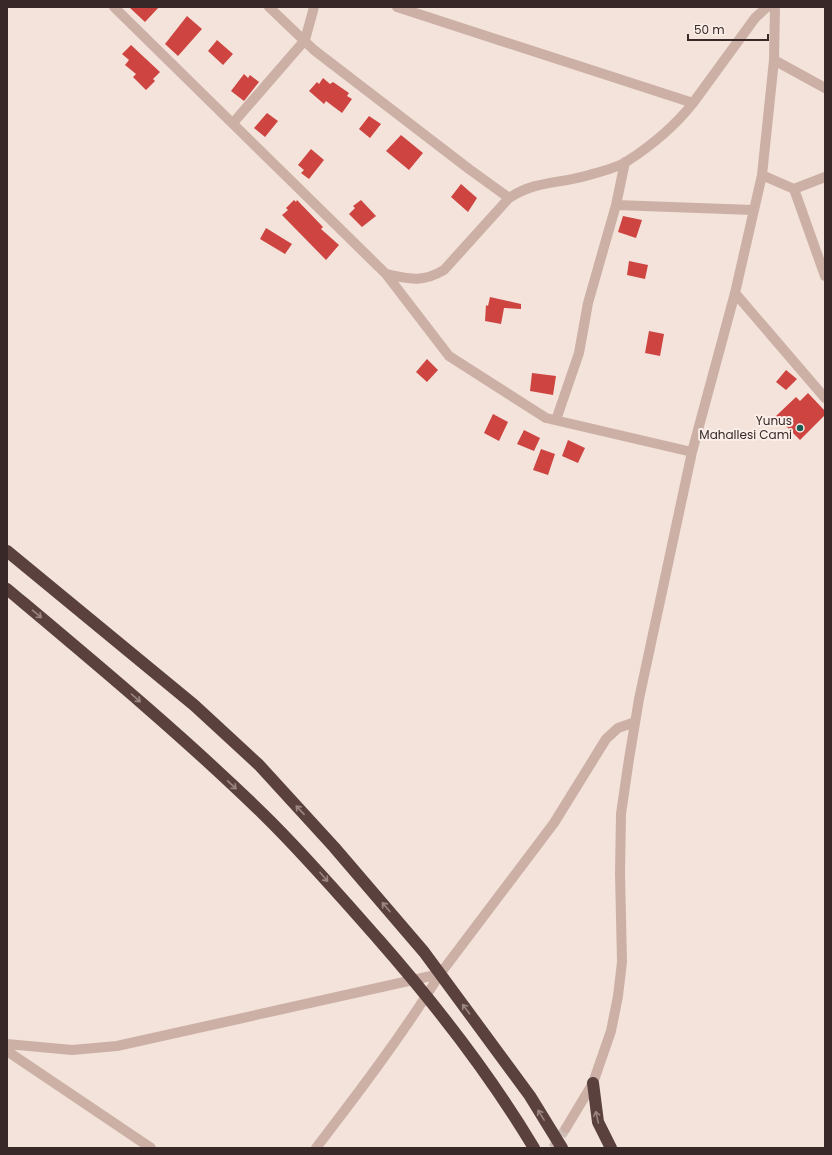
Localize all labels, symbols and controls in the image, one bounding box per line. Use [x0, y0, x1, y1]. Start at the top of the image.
scale bar [688, 16, 768, 42]
text: 50 m [694, 21, 725, 38]
place label: Yunus Mahallesi Cami [699, 412, 792, 443]
marker: Yunus Mahallesi Cami [795, 423, 805, 433]
one-way arrow [32, 609, 42, 618]
one-way arrow [131, 694, 141, 703]
one-way arrow [227, 781, 238, 790]
one-way arrow [295, 804, 304, 815]
one-way arrow [320, 872, 329, 883]
one-way arrow [381, 902, 390, 912]
one-way arrow [461, 1004, 470, 1015]
one-way arrow [537, 1109, 545, 1121]
one-way arrow [593, 1111, 600, 1124]

